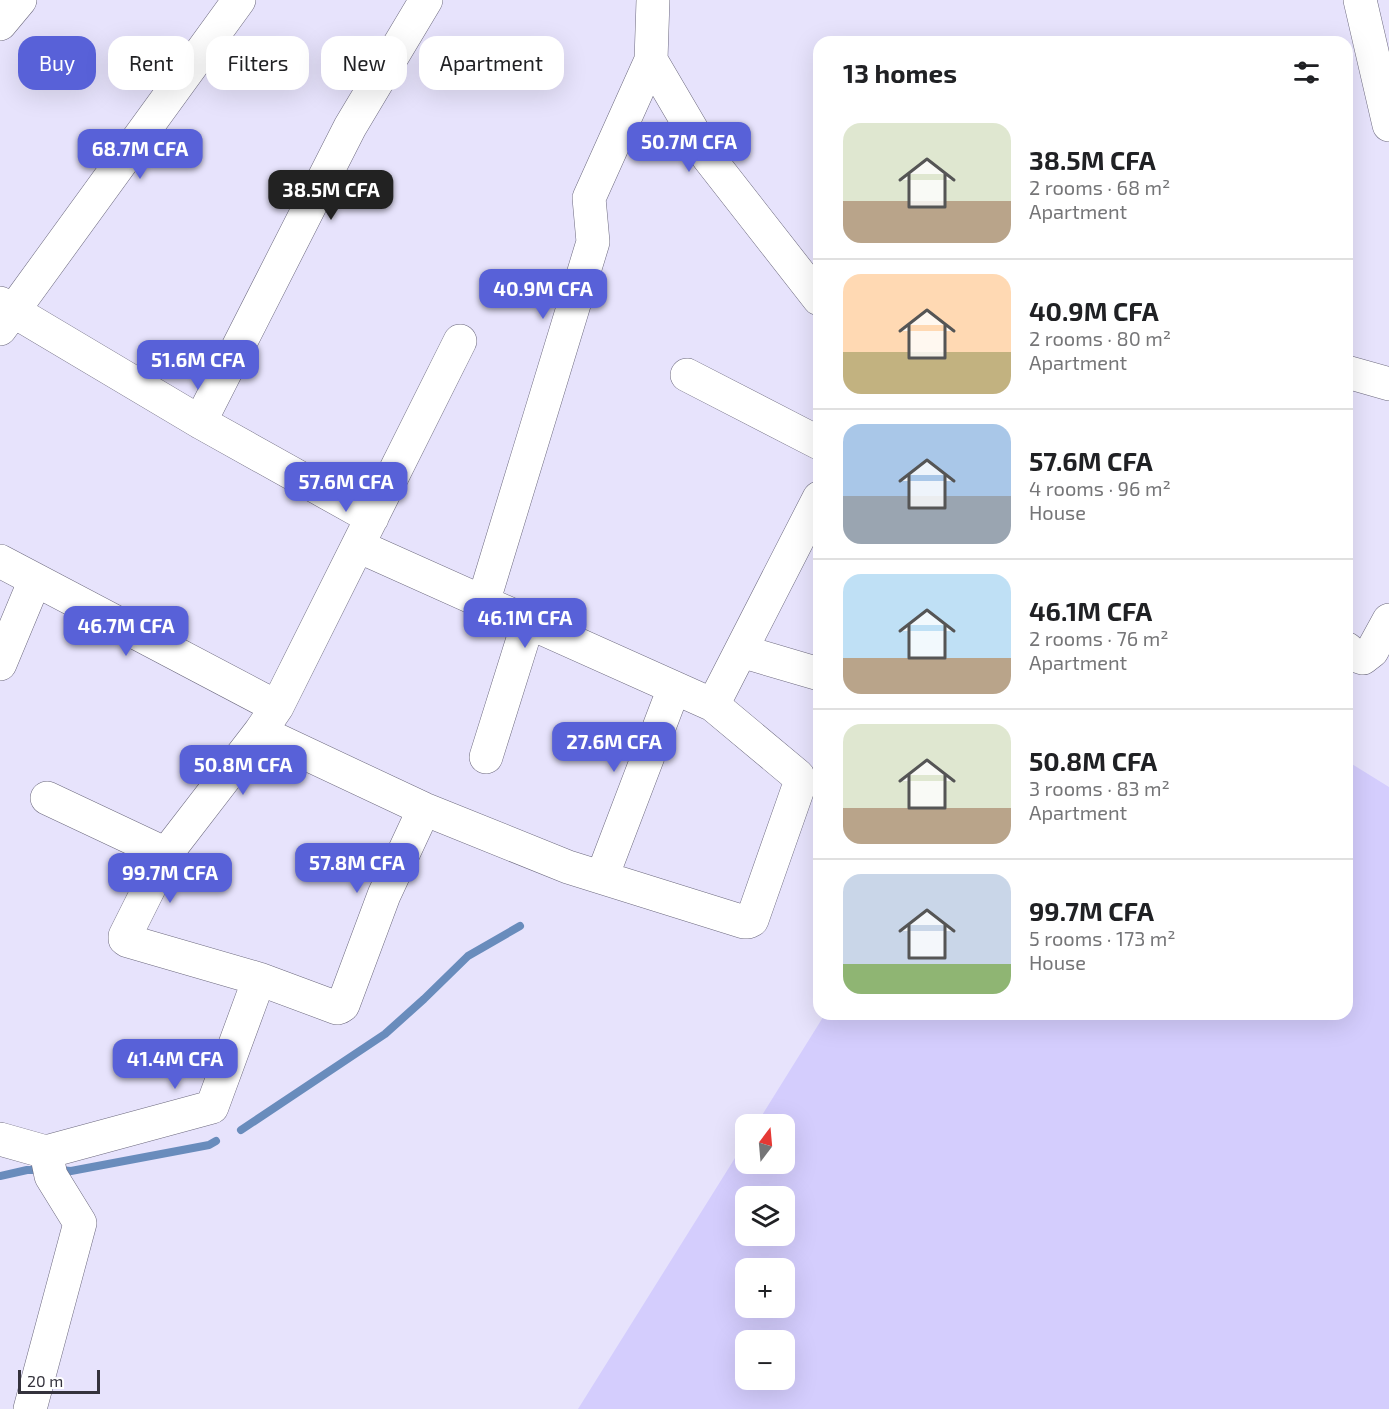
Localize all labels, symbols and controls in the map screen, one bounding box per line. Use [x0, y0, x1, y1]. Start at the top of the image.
chip: Buy [18, 36, 96, 90]
chip: Rent [108, 36, 194, 90]
chip: Filters [206, 36, 309, 90]
chip: New [321, 36, 407, 90]
chip: Apartment [419, 36, 564, 90]
icon: filters [1290, 56, 1323, 89]
text: 13 homes [843, 57, 957, 88]
pin: 50.7M CFA [620, 122, 758, 173]
pin: 68.7M CFA [71, 129, 209, 180]
text: 50.7M CFA [641, 129, 737, 153]
text: 68.7M CFA [92, 136, 188, 160]
text: 38.5M CFA [1029, 144, 1156, 175]
icon: home [891, 147, 963, 219]
pin: 38.5M CFA [262, 170, 400, 221]
text: 2 rooms · 68 m² [1029, 175, 1170, 199]
text: 38.5M CFA [282, 177, 380, 201]
text: Apartment [1029, 199, 1127, 223]
pin: 40.9M CFA [474, 269, 612, 320]
text: 40.9M CFA [493, 276, 593, 300]
text: 40.9M CFA [1029, 295, 1159, 326]
icon: home [891, 298, 963, 370]
text: 2 rooms · 80 m² [1029, 326, 1171, 350]
pin: 51.6M CFA [129, 340, 267, 391]
text: 51.6M CFA [151, 347, 245, 371]
text: Apartment [1029, 350, 1127, 374]
text: 57.6M CFA [1029, 445, 1153, 476]
icon: home [891, 448, 963, 520]
pin: 57.6M CFA [277, 462, 415, 513]
text: 57.6M CFA [298, 469, 394, 493]
text: 4 rooms · 96 m² [1029, 476, 1171, 500]
text: House [1029, 500, 1086, 524]
text: 46.1M CFA [1029, 595, 1152, 626]
pin: 46.1M CFA [456, 598, 594, 649]
icon: home [891, 598, 963, 670]
text: 46.1M CFA [478, 605, 572, 629]
pin: 46.7M CFA [57, 606, 195, 657]
text: 46.7M CFA [78, 613, 175, 637]
text: 2 rooms · 76 m² [1029, 626, 1168, 650]
text: Apartment [1029, 650, 1127, 674]
pin: 27.6M CFA [545, 722, 683, 773]
text: 27.6M CFA [566, 729, 662, 753]
pin: 50.8M CFA [174, 745, 312, 796]
text: 50.8M CFA [1029, 745, 1157, 776]
icon: home [891, 748, 963, 820]
text: 50.8M CFA [194, 752, 292, 776]
text: 3 rooms · 83 m² [1029, 776, 1170, 800]
text: Apartment [1029, 800, 1127, 824]
pin: 57.8M CFA [288, 843, 426, 894]
text: 57.8M CFA [309, 850, 405, 874]
pin: 99.7M CFA [101, 853, 239, 904]
text: 99.7M CFA [122, 860, 218, 884]
text: 99.7M CFA [1029, 895, 1154, 926]
icon: home [891, 898, 963, 970]
text: 5 rooms · 173 m² [1029, 926, 1176, 950]
text: House [1029, 950, 1086, 974]
pin: 41.4M CFA [106, 1039, 244, 1090]
text: 41.4M CFA [127, 1046, 223, 1070]
north arrow [735, 1114, 795, 1174]
map controls [735, 1114, 795, 1390]
button: layers [735, 1186, 795, 1246]
button: + [735, 1258, 795, 1318]
button: − [735, 1330, 795, 1390]
scale bar [18, 1367, 100, 1394]
text: 20 m [27, 1371, 63, 1390]

